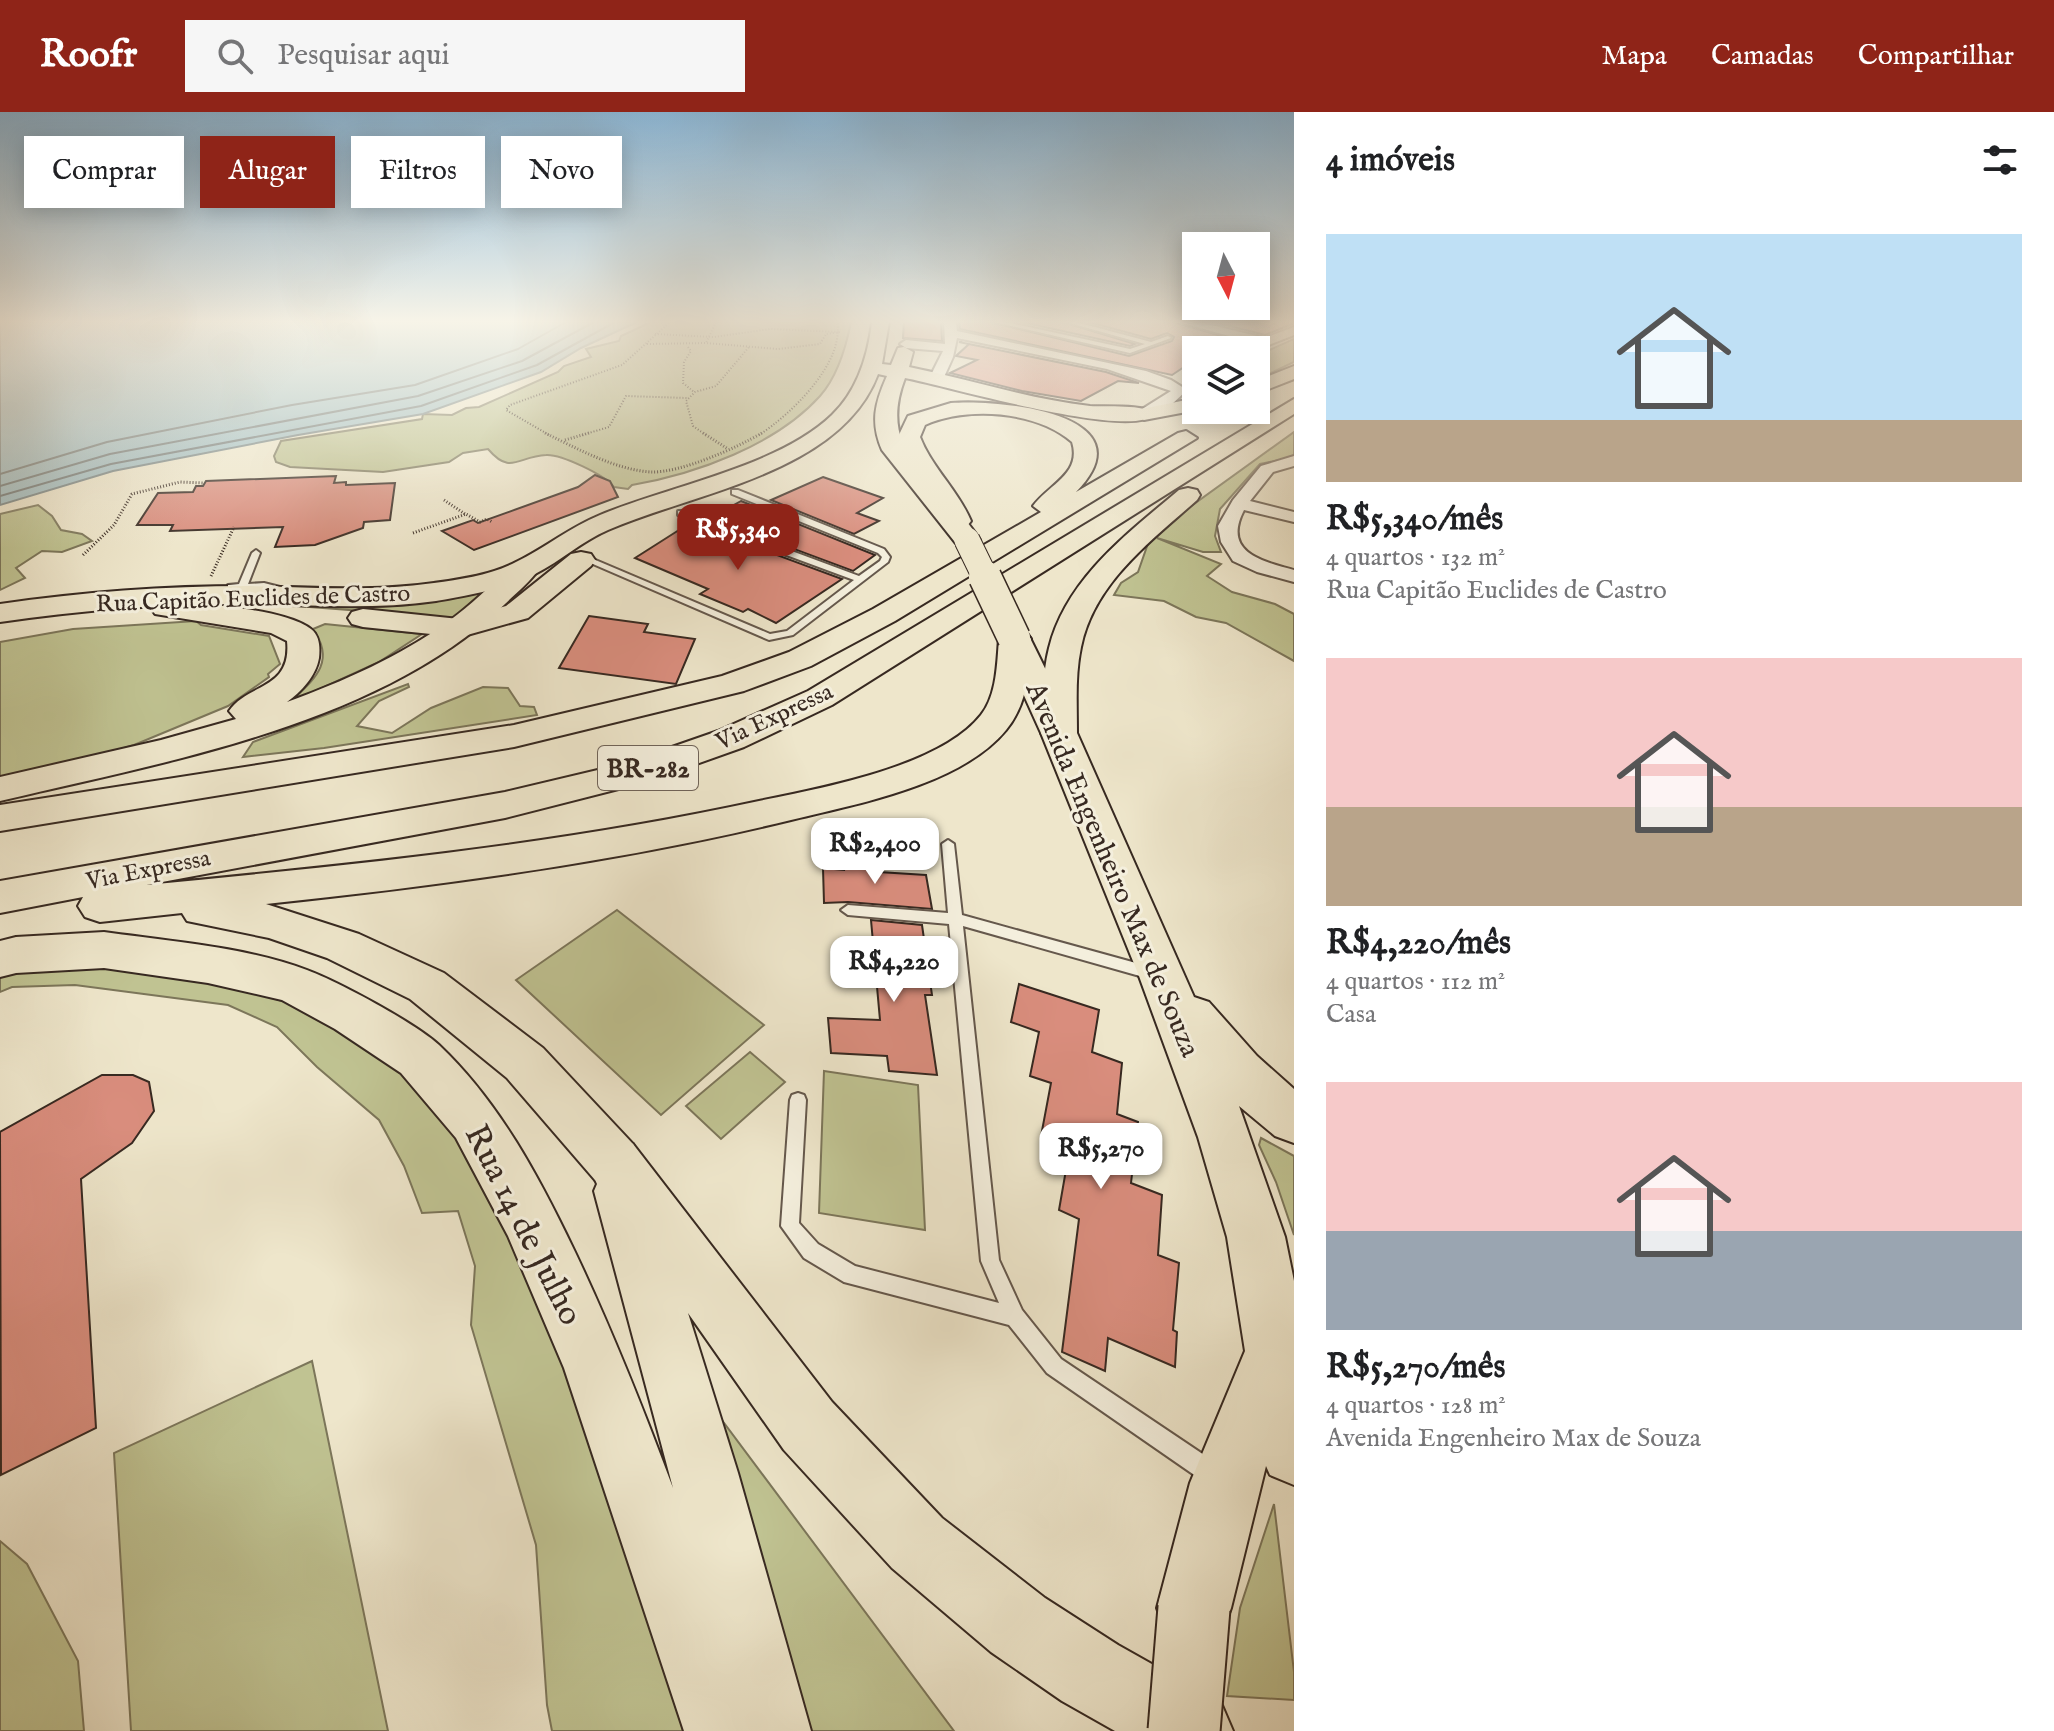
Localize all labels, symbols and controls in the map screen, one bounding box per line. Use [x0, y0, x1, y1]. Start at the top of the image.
search box [185, 20, 745, 92]
text: Roofr [40, 32, 137, 80]
icon: search [213, 34, 257, 78]
text: Pesquisar aqui [277, 37, 449, 75]
text: Mapa [1601, 39, 1667, 74]
text: Camadas [1711, 39, 1814, 74]
text: Compartilhar [1858, 39, 2014, 74]
chip: Comprar [24, 136, 184, 208]
chip: Alugar [200, 136, 335, 208]
chip: Filtros [351, 136, 485, 208]
chip: Novo [501, 136, 622, 208]
icon: filters [1978, 138, 2022, 182]
text: 4 imóveis [1326, 139, 1455, 182]
north arrow [1182, 232, 1270, 320]
map controls [1182, 232, 1270, 424]
icon: home [1602, 286, 1746, 430]
button: layers [1182, 336, 1270, 424]
text: R$5,340/mês [1326, 498, 1503, 541]
pin: R$5,340 [664, 504, 812, 572]
text: R$5,340 [695, 513, 781, 546]
text: 4 quartos · 132 m² [1326, 541, 1505, 574]
text: Rua Capitão Euclides de Castro [1326, 574, 1667, 607]
street label: Rua Capitão Euclides de Castro [95, 579, 411, 620]
street label: Via Expressa [710, 676, 839, 758]
street label: Avenida Engenheiro Max de Souza [1016, 676, 1207, 1063]
icon: home [1602, 710, 1746, 854]
road number: BR-282 [598, 746, 698, 790]
pin: R$2,400 [801, 818, 949, 886]
text: R$2,400 [829, 827, 921, 860]
street label: Via Expressa [82, 843, 214, 898]
text: R$4,220/mês [1326, 922, 1511, 965]
pin: R$4,220 [820, 936, 968, 1004]
text: R$4,220 [848, 945, 940, 978]
text: 4 quartos · 112 m² [1326, 965, 1505, 998]
text: Casa [1326, 998, 1376, 1031]
street label: Rua 14 de Julho [454, 1118, 592, 1333]
pin: R$5,270 [1027, 1123, 1175, 1191]
text: R$5,270 [1057, 1132, 1145, 1165]
icon: home [1602, 1134, 1746, 1278]
text: R$5,270/mês [1326, 1346, 1505, 1389]
text: 4 quartos · 128 m² [1326, 1389, 1506, 1422]
text: Avenida Engenheiro Max de Souza [1326, 1422, 1701, 1455]

